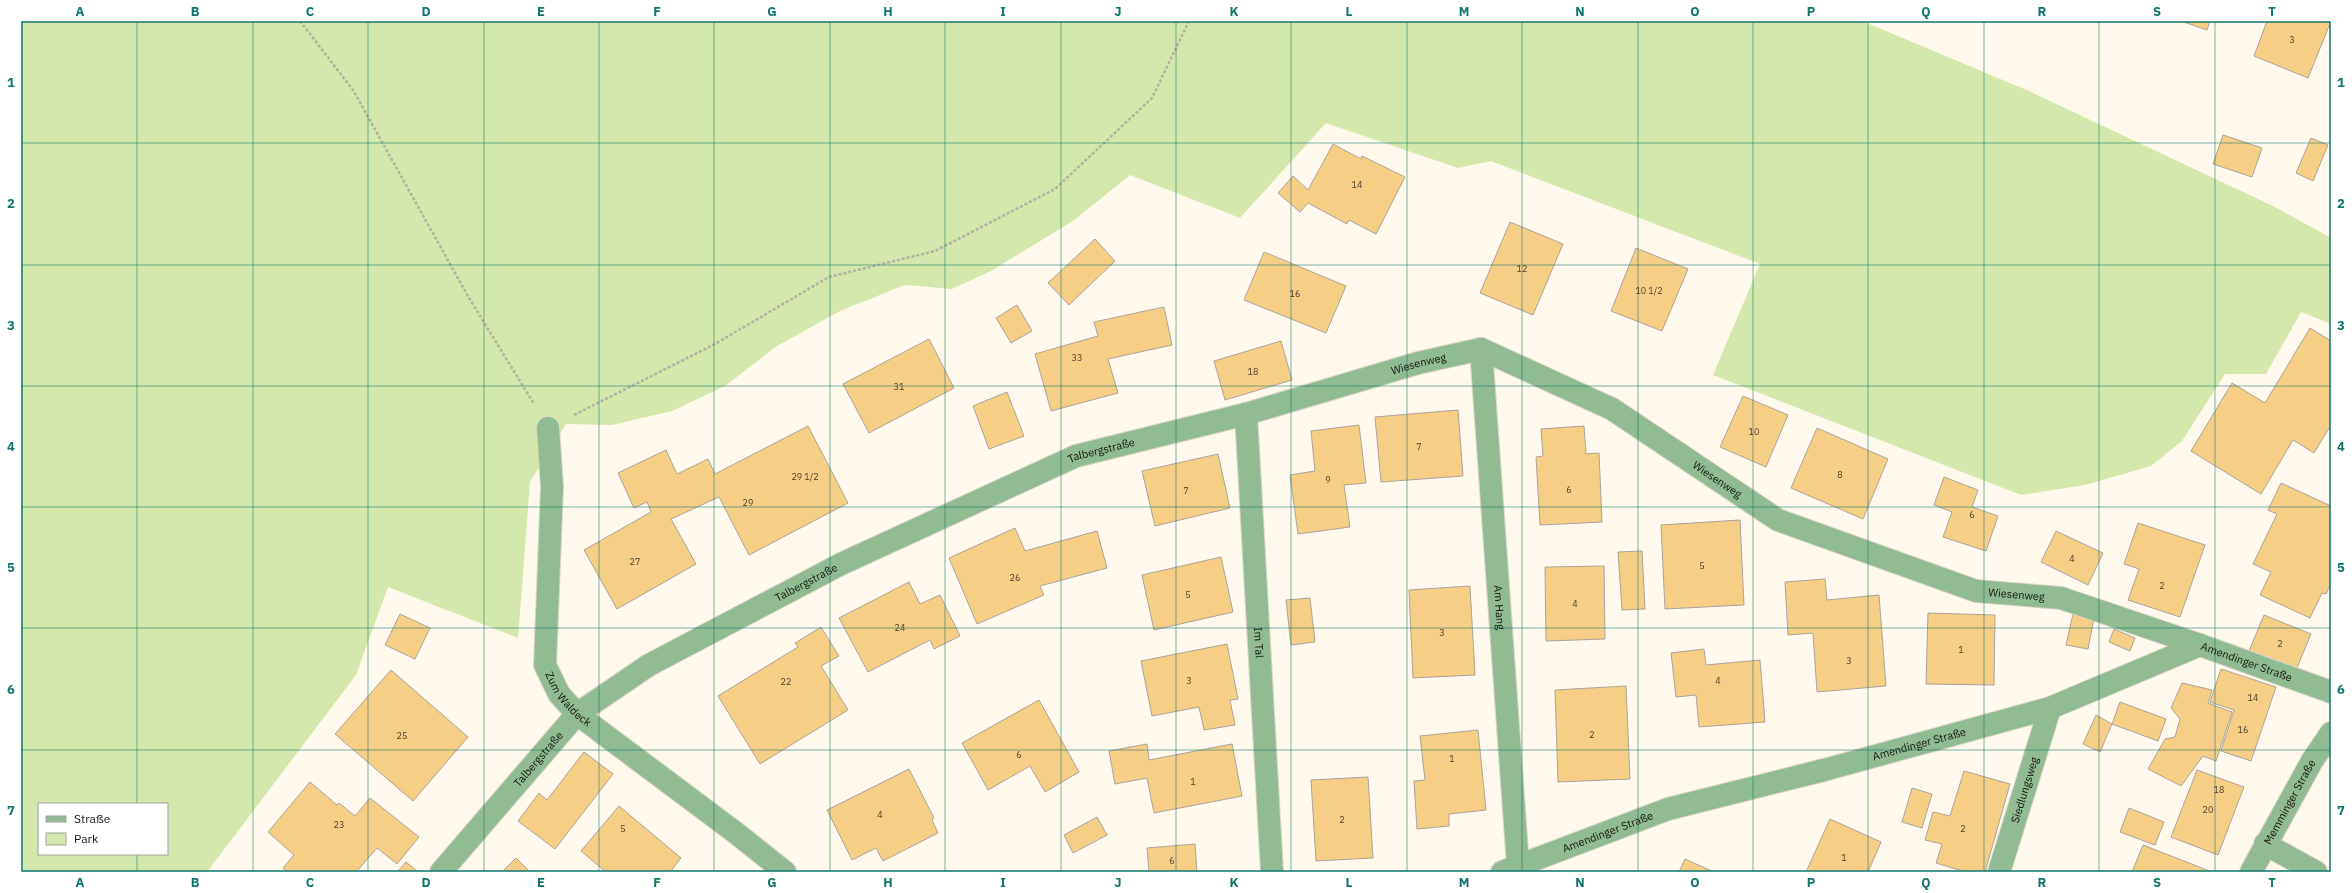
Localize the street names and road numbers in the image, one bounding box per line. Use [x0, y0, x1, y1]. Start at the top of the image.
street label: Wiesenweg [1389, 350, 1448, 378]
street label: Talbergstraße [1065, 435, 1136, 466]
street label: Wiesenweg [1690, 458, 1745, 501]
street label: Talbergstraße [772, 560, 840, 605]
street label: Am Hang [1491, 584, 1508, 630]
street label: Wiesenweg [1988, 585, 2045, 604]
street label: Im Tal [1251, 627, 1267, 659]
street label: Amendinger Straße [2199, 639, 2294, 685]
street label: Zum Waldeck [542, 669, 594, 729]
street label: Amendinger Straße [1871, 724, 1967, 763]
street label: Talbergstraße [511, 729, 566, 790]
street label: Siedlungsweg [2008, 755, 2041, 825]
street label: Memminger Straße [2261, 757, 2319, 847]
street label: Amendinger Straße [1560, 808, 1655, 855]

